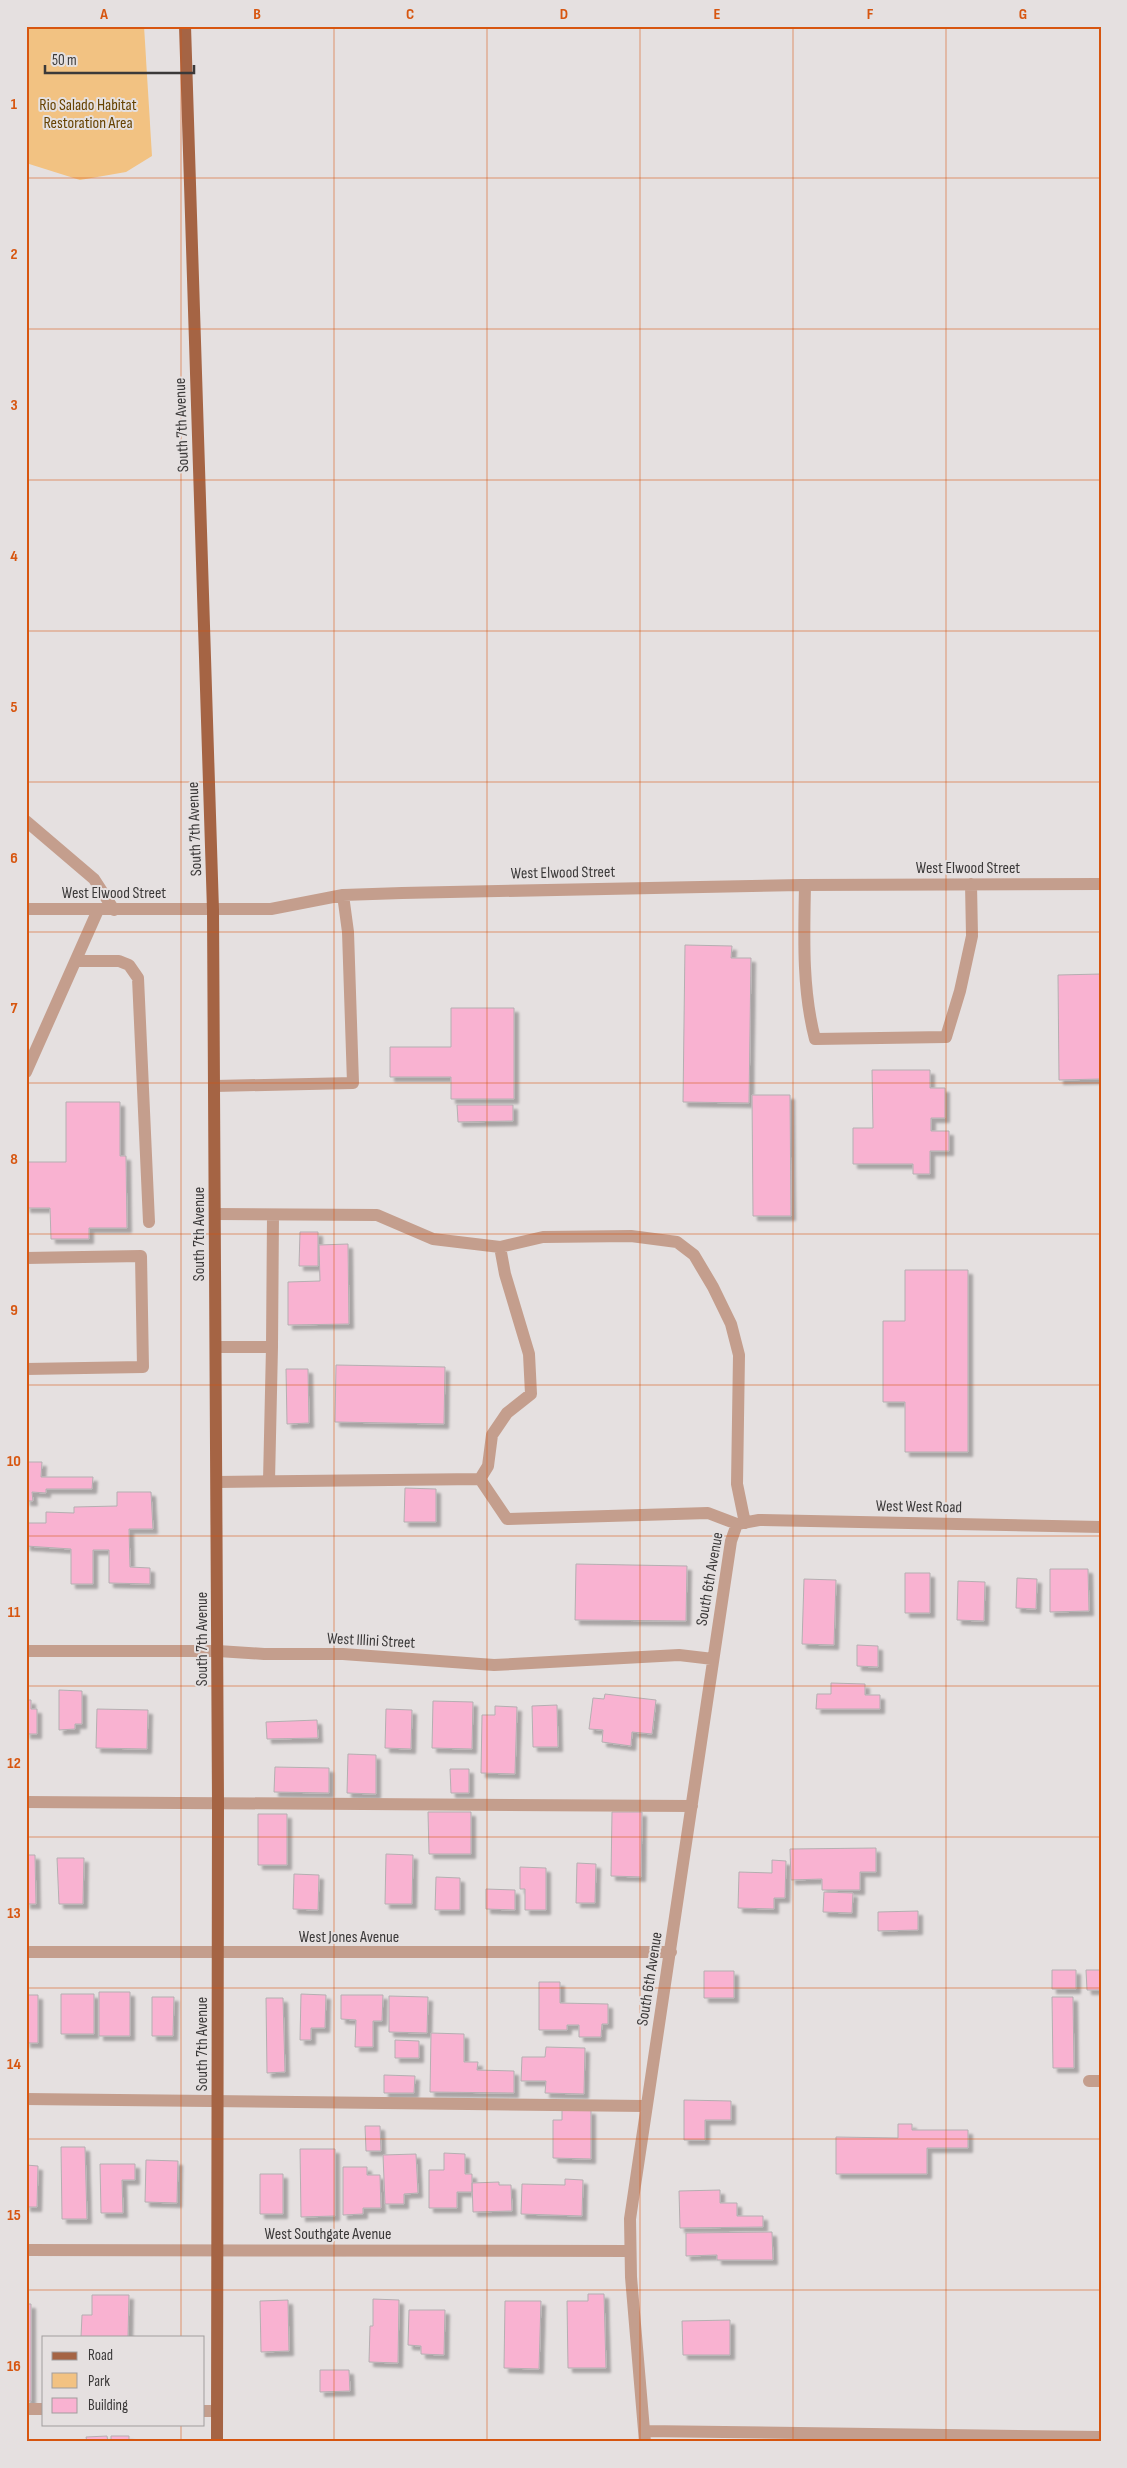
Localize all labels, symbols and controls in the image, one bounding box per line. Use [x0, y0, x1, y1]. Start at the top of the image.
text: A [99, 5, 108, 24]
text: B [253, 5, 261, 24]
text: C [406, 5, 414, 24]
text: D [560, 5, 568, 24]
text: E [714, 5, 721, 24]
text: F [867, 5, 874, 24]
text: G [1019, 5, 1027, 24]
scale bar [45, 42, 194, 74]
text: 50 m [52, 51, 77, 70]
text: 1 [11, 95, 18, 114]
park label: Rio Salado Habitat Restoration Area [39, 96, 137, 133]
text: 2 [10, 245, 18, 264]
street label: South 7th Avenue [171, 378, 193, 472]
text: 3 [10, 396, 18, 415]
text: 4 [10, 547, 18, 566]
text: 5 [10, 698, 18, 717]
street label: South 7th Avenue [184, 782, 206, 876]
text: 6 [10, 849, 18, 868]
street label: West Elwood Street [916, 859, 1020, 878]
street label: West Elwood Street [511, 863, 616, 883]
street label: West Elwood Street [62, 884, 166, 903]
text: 7 [11, 999, 18, 1018]
text: 8 [10, 1150, 18, 1169]
street label: South 7th Avenue [190, 1187, 209, 1281]
text: 9 [10, 1301, 18, 1320]
text: 10 [7, 1452, 21, 1471]
street label: West West Road [876, 1497, 962, 1517]
street label: South 6th Avenue [692, 1531, 728, 1627]
street label: South 7th Avenue [193, 1592, 212, 1686]
text: 11 [8, 1603, 21, 1622]
street label: West Illini Street [326, 1629, 416, 1653]
text: 12 [7, 1754, 21, 1773]
text: 13 [7, 1904, 21, 1923]
street label: West Jones Avenue [299, 1928, 399, 1947]
street label: South 6th Avenue [633, 1931, 667, 2027]
street label: South 7th Avenue [193, 1997, 212, 2091]
text: 14 [7, 2055, 21, 2074]
text: 15 [7, 2206, 21, 2225]
street label: West Southgate Avenue [265, 2225, 391, 2244]
legend [42, 2336, 205, 2426]
text: Road [88, 2346, 113, 2365]
text: 16 [7, 2357, 21, 2376]
text: Park [88, 2372, 110, 2391]
text: Building [88, 2396, 128, 2415]

